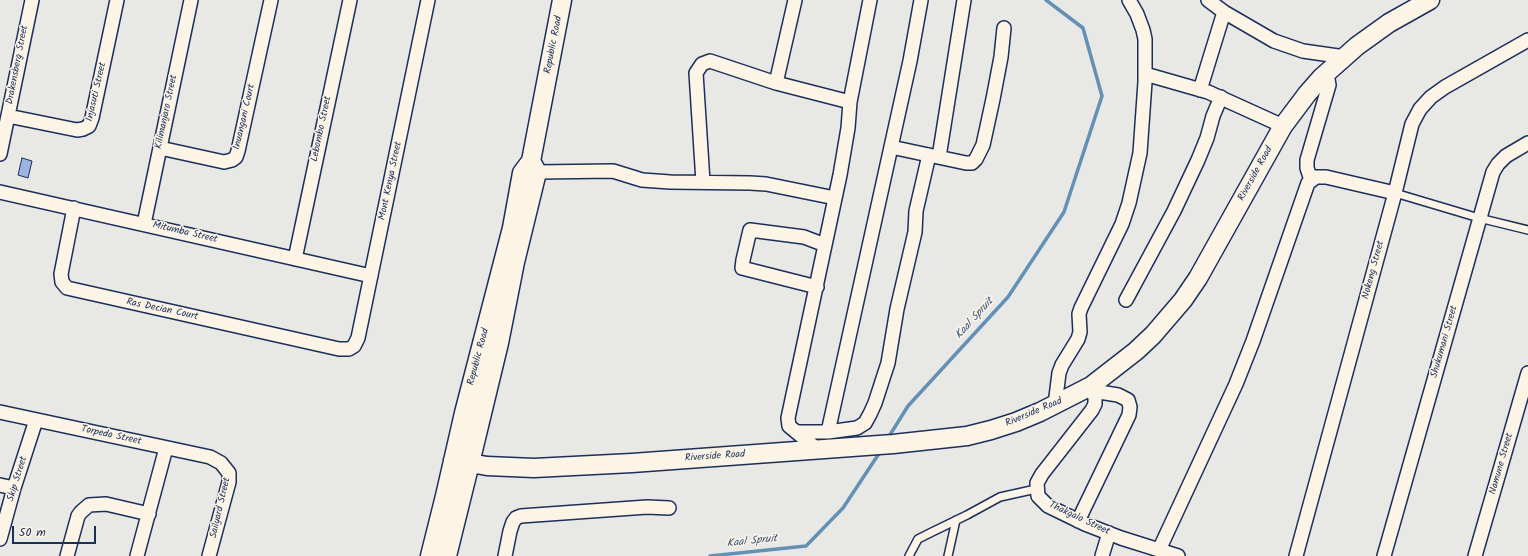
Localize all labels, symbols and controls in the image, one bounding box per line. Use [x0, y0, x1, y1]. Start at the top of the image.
street label: Republic Road [543, 15, 565, 75]
street label: Drakensberg Street [4, 24, 32, 106]
street label: Injasuti Street [84, 61, 110, 123]
street label: Kilimanjaro Street [153, 74, 181, 150]
street label: Inuangani Court [232, 83, 258, 151]
street label: Lebombo Street [309, 95, 335, 163]
street label: Mont Kenya Street [377, 141, 405, 221]
street label: Riverside Road [1236, 145, 1276, 203]
street label: Mitumba Street [151, 220, 219, 246]
street label: Nokeng Street [1360, 239, 1388, 301]
water label: Kaal Spruit [953, 296, 997, 342]
street label: Ras Decian Court [125, 297, 199, 323]
street label: Shukumani Street [1429, 304, 1461, 380]
street label: Republic Road [466, 327, 492, 387]
street label: Riverside Road [1004, 396, 1064, 430]
street label: Torpedo Street [80, 424, 142, 448]
street label: Namune Street [1487, 432, 1517, 496]
street label: Riverside Road [684, 449, 746, 465]
street label: Skip Street [5, 455, 31, 503]
street label: Sailyard Street [208, 477, 234, 539]
street label: Thakgalo Street [1047, 500, 1111, 538]
scale bar [14, 518, 98, 544]
text: 50 m [19, 523, 46, 542]
water label: Kaal Spruit [726, 533, 778, 551]

